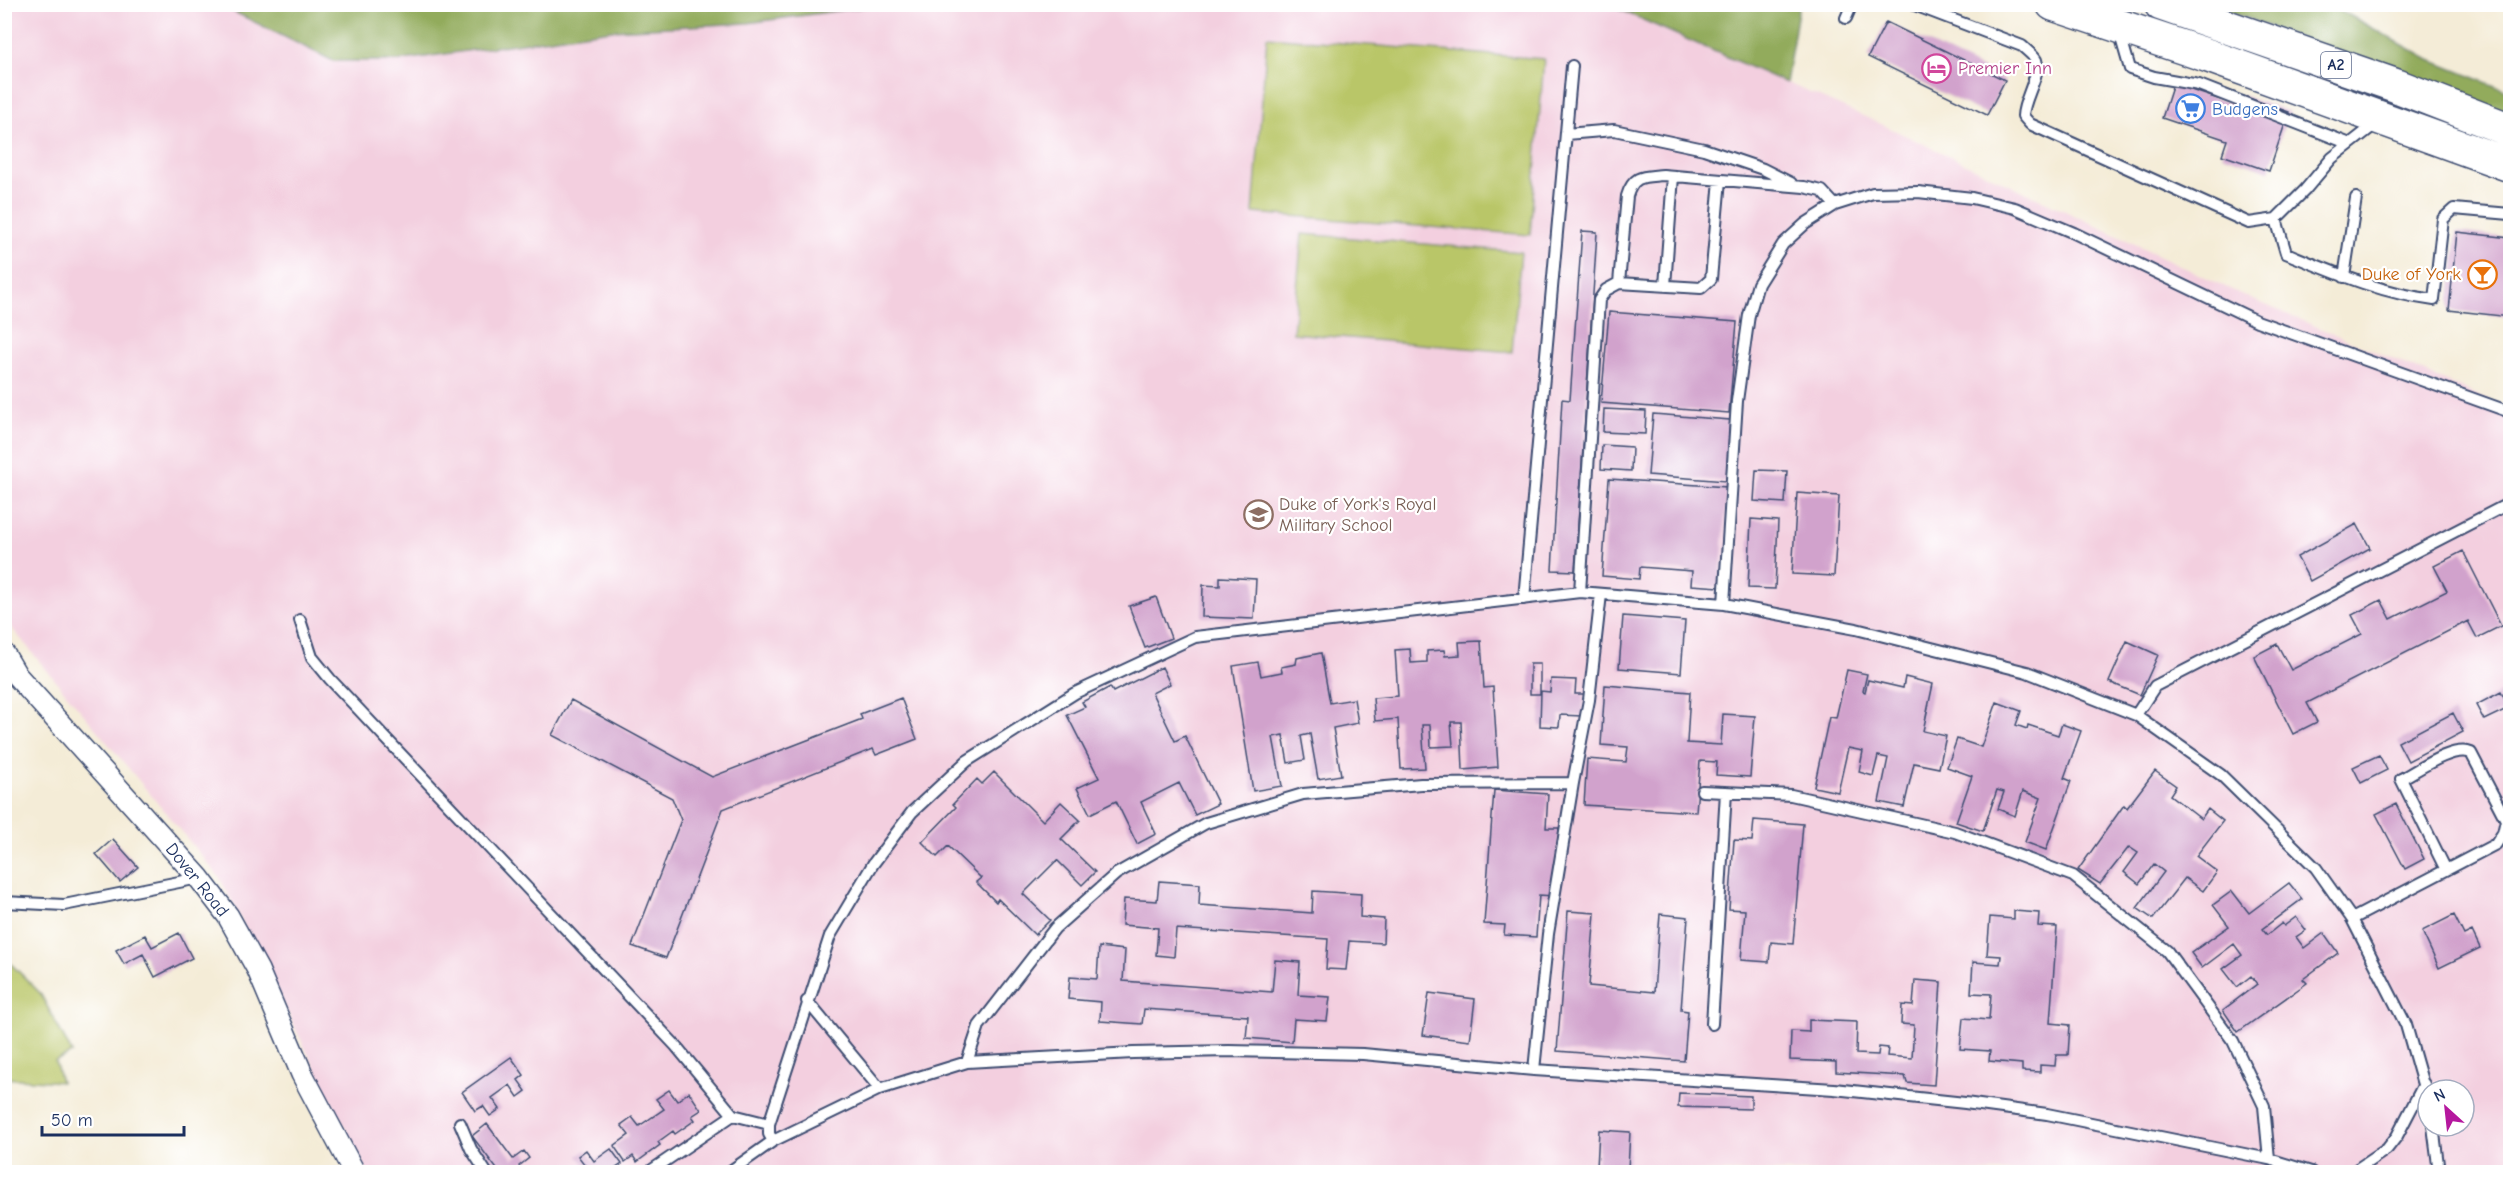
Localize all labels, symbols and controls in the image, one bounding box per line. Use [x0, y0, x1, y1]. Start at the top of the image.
hotel icon: Premier Inn [1921, 52, 1953, 84]
road number: A2 [2321, 52, 2351, 78]
place label: Premier Inn [1958, 58, 2052, 79]
supermarket icon: Budgens [2175, 93, 2207, 125]
place label: Budgens [2212, 99, 2278, 120]
bar icon: Duke of York [2466, 258, 2498, 290]
place label: Duke of York [2362, 264, 2461, 285]
place label: Duke of York's Royal Military School [1279, 494, 1436, 536]
school or university icon: Duke of York's Royal Military School [1242, 498, 1274, 530]
street label: Dover Road [161, 839, 233, 921]
north arrow [2416, 1078, 2476, 1138]
text: N [2431, 1085, 2448, 1106]
scale bar [42, 1099, 184, 1137]
text: 50 m [51, 1110, 93, 1131]

